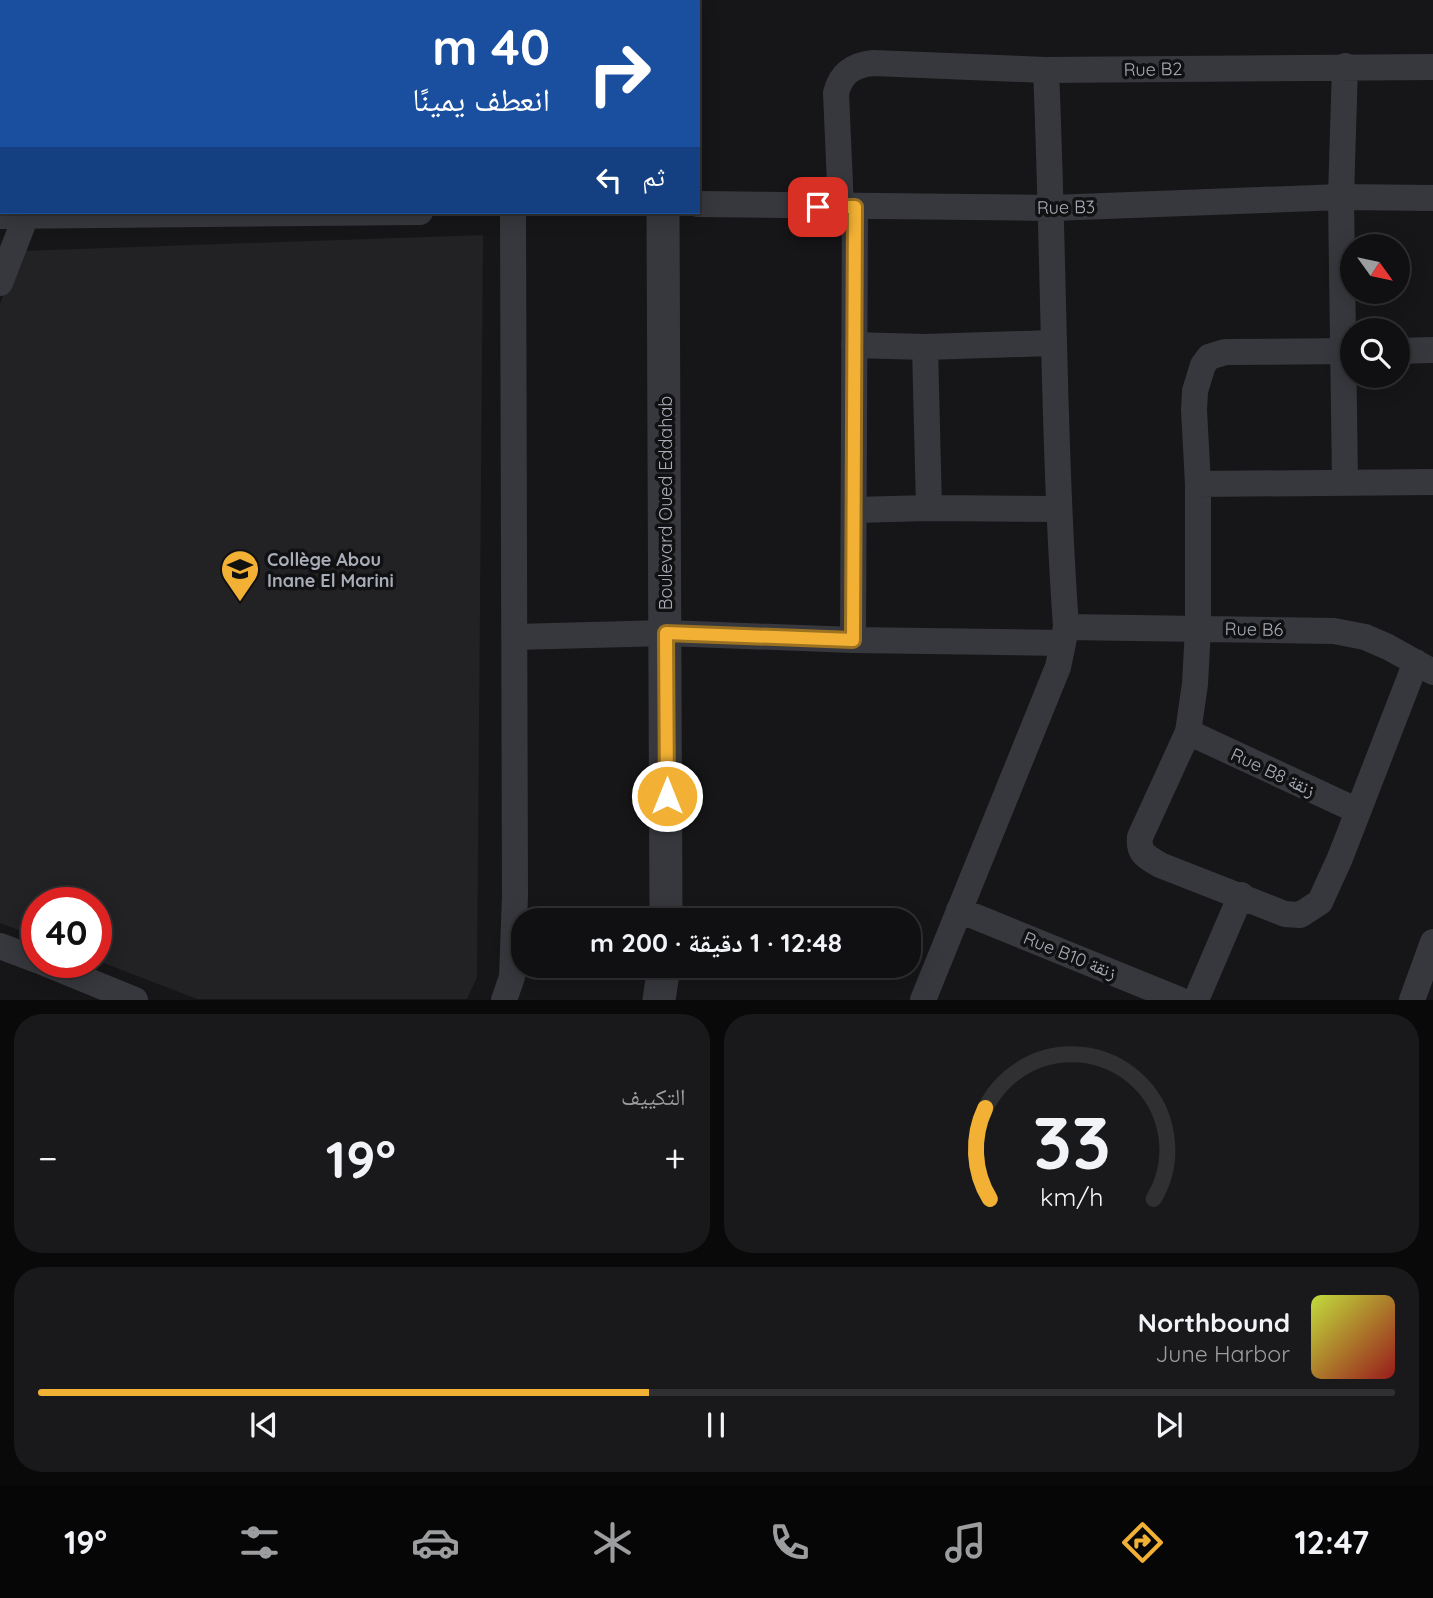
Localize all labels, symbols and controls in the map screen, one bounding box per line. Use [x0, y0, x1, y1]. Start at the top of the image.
text: 40 m [432, 16, 550, 77]
icon: right [574, 28, 665, 119]
street label: Rue B2 [1123, 57, 1183, 81]
text: انعطف يمينًا [412, 79, 550, 119]
text: ثم [642, 160, 665, 193]
icon: left [590, 161, 628, 199]
pin [788, 177, 848, 237]
icon: arrive [799, 188, 837, 226]
street label: Rue B3 [1037, 195, 1095, 219]
north arrow [1340, 234, 1410, 304]
map controls [1340, 234, 1410, 388]
button: search [1340, 318, 1410, 388]
street label: Boulevard Oued Eddahab [654, 396, 677, 610]
school or university icon: Collège Abou Inane El Marini [219, 548, 261, 603]
place label: Collège Abou Inane El Marini [267, 548, 394, 592]
street label: Rue B6 [1224, 617, 1284, 641]
street label: Rue B8 زنقة [1227, 742, 1319, 802]
position arrow [630, 759, 704, 833]
speed limit sign: 40 [21, 887, 112, 978]
text: 12:48 · 1 دقيقة · 200 m [590, 926, 842, 959]
street label: Rue B10 زنقة [1020, 926, 1120, 984]
text: التكييف [621, 1082, 686, 1111]
text: 33 [1032, 1097, 1110, 1188]
text: 19° [326, 1126, 396, 1191]
text: − [38, 1134, 58, 1182]
text: + [664, 1134, 686, 1182]
text: km/h [1040, 1181, 1103, 1212]
text: Northbound [1138, 1306, 1290, 1339]
text: June Harbor [1155, 1339, 1290, 1368]
icon: previous [245, 1406, 283, 1444]
icon: pause [697, 1406, 735, 1444]
icon: next [1150, 1406, 1188, 1444]
icon: filters [235, 1518, 284, 1567]
icon: car [411, 1518, 460, 1567]
icon: climate [588, 1518, 637, 1567]
icon: phone [765, 1518, 814, 1567]
icon: music [941, 1518, 990, 1567]
icon: directions [1118, 1518, 1167, 1567]
text: 19° [64, 1522, 107, 1562]
text: 12:47 [1294, 1522, 1369, 1562]

